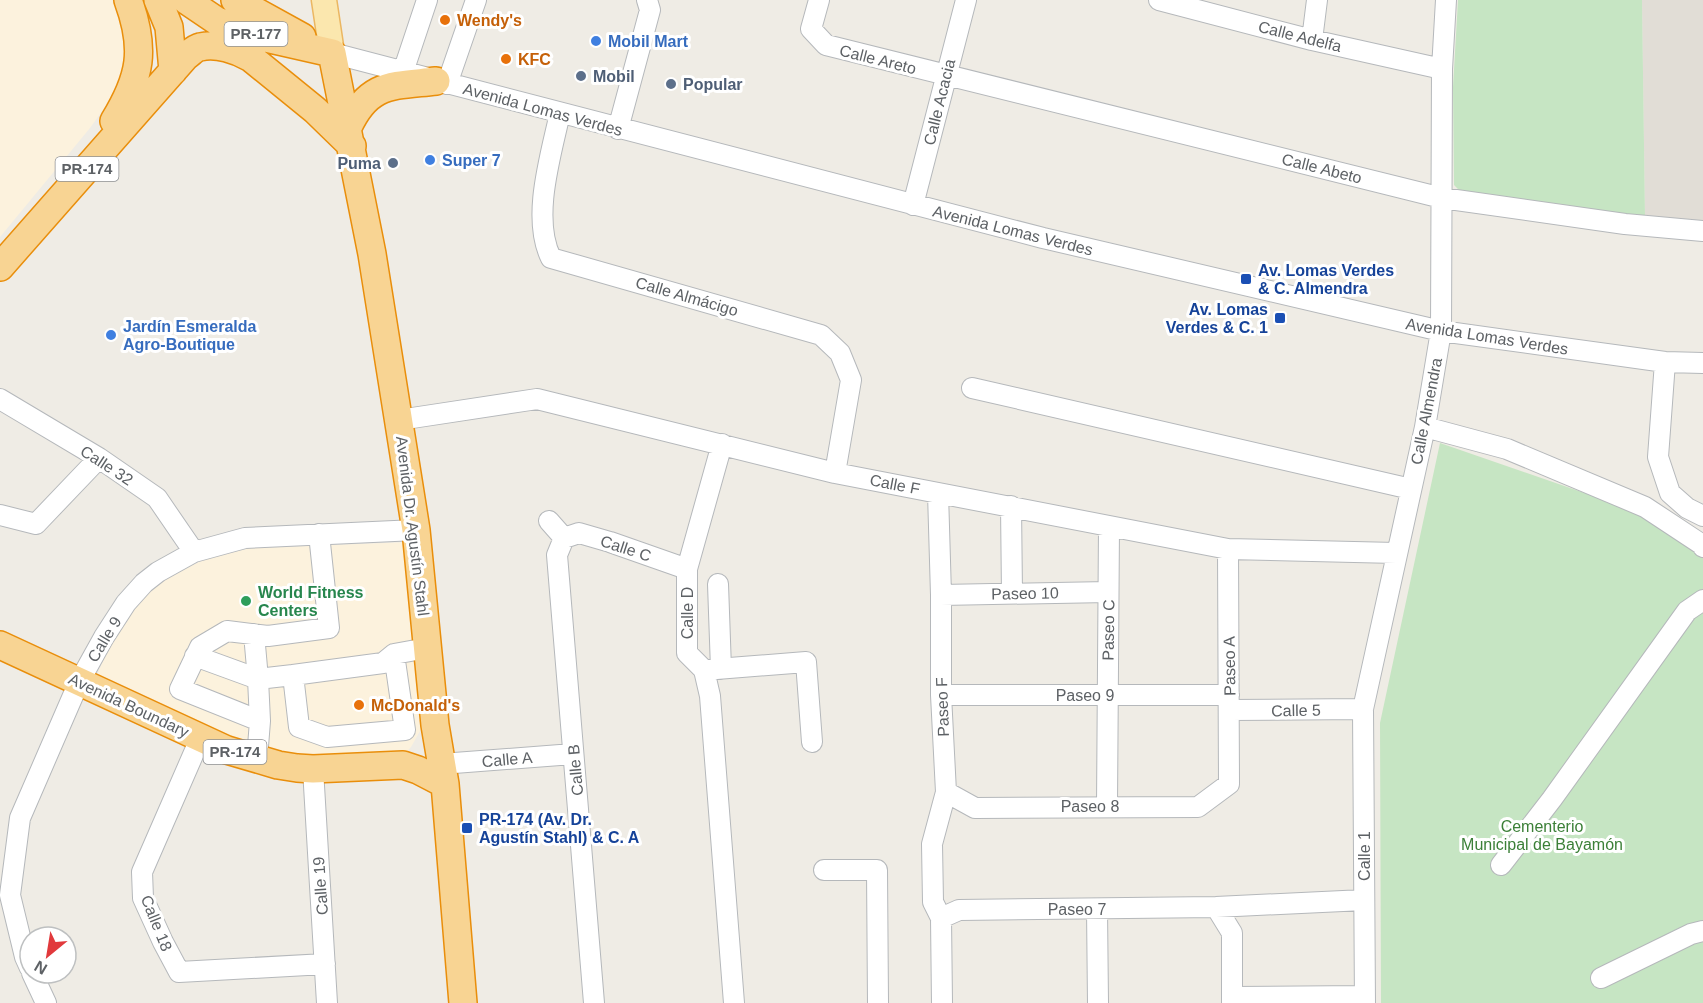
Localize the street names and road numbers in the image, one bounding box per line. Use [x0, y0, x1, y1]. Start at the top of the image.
street label: Calle Adelfa [1256, 18, 1343, 55]
road number: PR-177 [224, 22, 288, 46]
street label: Calle Areto [838, 42, 918, 77]
street label: Calle Acacia [921, 57, 958, 147]
street label: Avenida Lomas Verdes [461, 80, 624, 139]
street label: Calle Abeto [1280, 150, 1364, 187]
road number: PR-174 [56, 157, 118, 181]
street label: Avenida Lomas Verdes [931, 202, 1095, 259]
street label: Calle Almácigo [634, 274, 740, 319]
street label: Avenida Lomas Verdes [1404, 315, 1569, 358]
street label: Calle Almendra [1408, 356, 1445, 466]
street label: Avenida Dr. Agustín Stahl [393, 435, 432, 617]
street label: Calle 32 [77, 442, 136, 489]
street label: Calle F [868, 471, 922, 498]
street label: Calle C [598, 532, 653, 565]
street label: Paseo 10 [991, 584, 1059, 603]
street label: Calle D [679, 587, 696, 639]
street label: Paseo C [1099, 599, 1118, 661]
street label: Calle 9 [84, 613, 125, 665]
street label: Paseo A [1220, 636, 1239, 696]
street label: Avenida Boundary [66, 670, 192, 741]
street label: Paseo F [933, 677, 952, 737]
street label: Paseo 9 [1056, 687, 1114, 704]
street label: Calle 5 [1271, 702, 1321, 719]
road number: PR-174 [204, 740, 266, 764]
street label: Calle B [565, 744, 586, 796]
street label: Calle A [481, 749, 533, 770]
street label: Paseo 8 [1061, 798, 1119, 815]
street label: Calle 1 [1356, 831, 1373, 881]
street label: Calle 19 [310, 856, 331, 916]
street label: Calle 18 [138, 893, 175, 954]
street label: Paseo 7 [1048, 901, 1106, 918]

